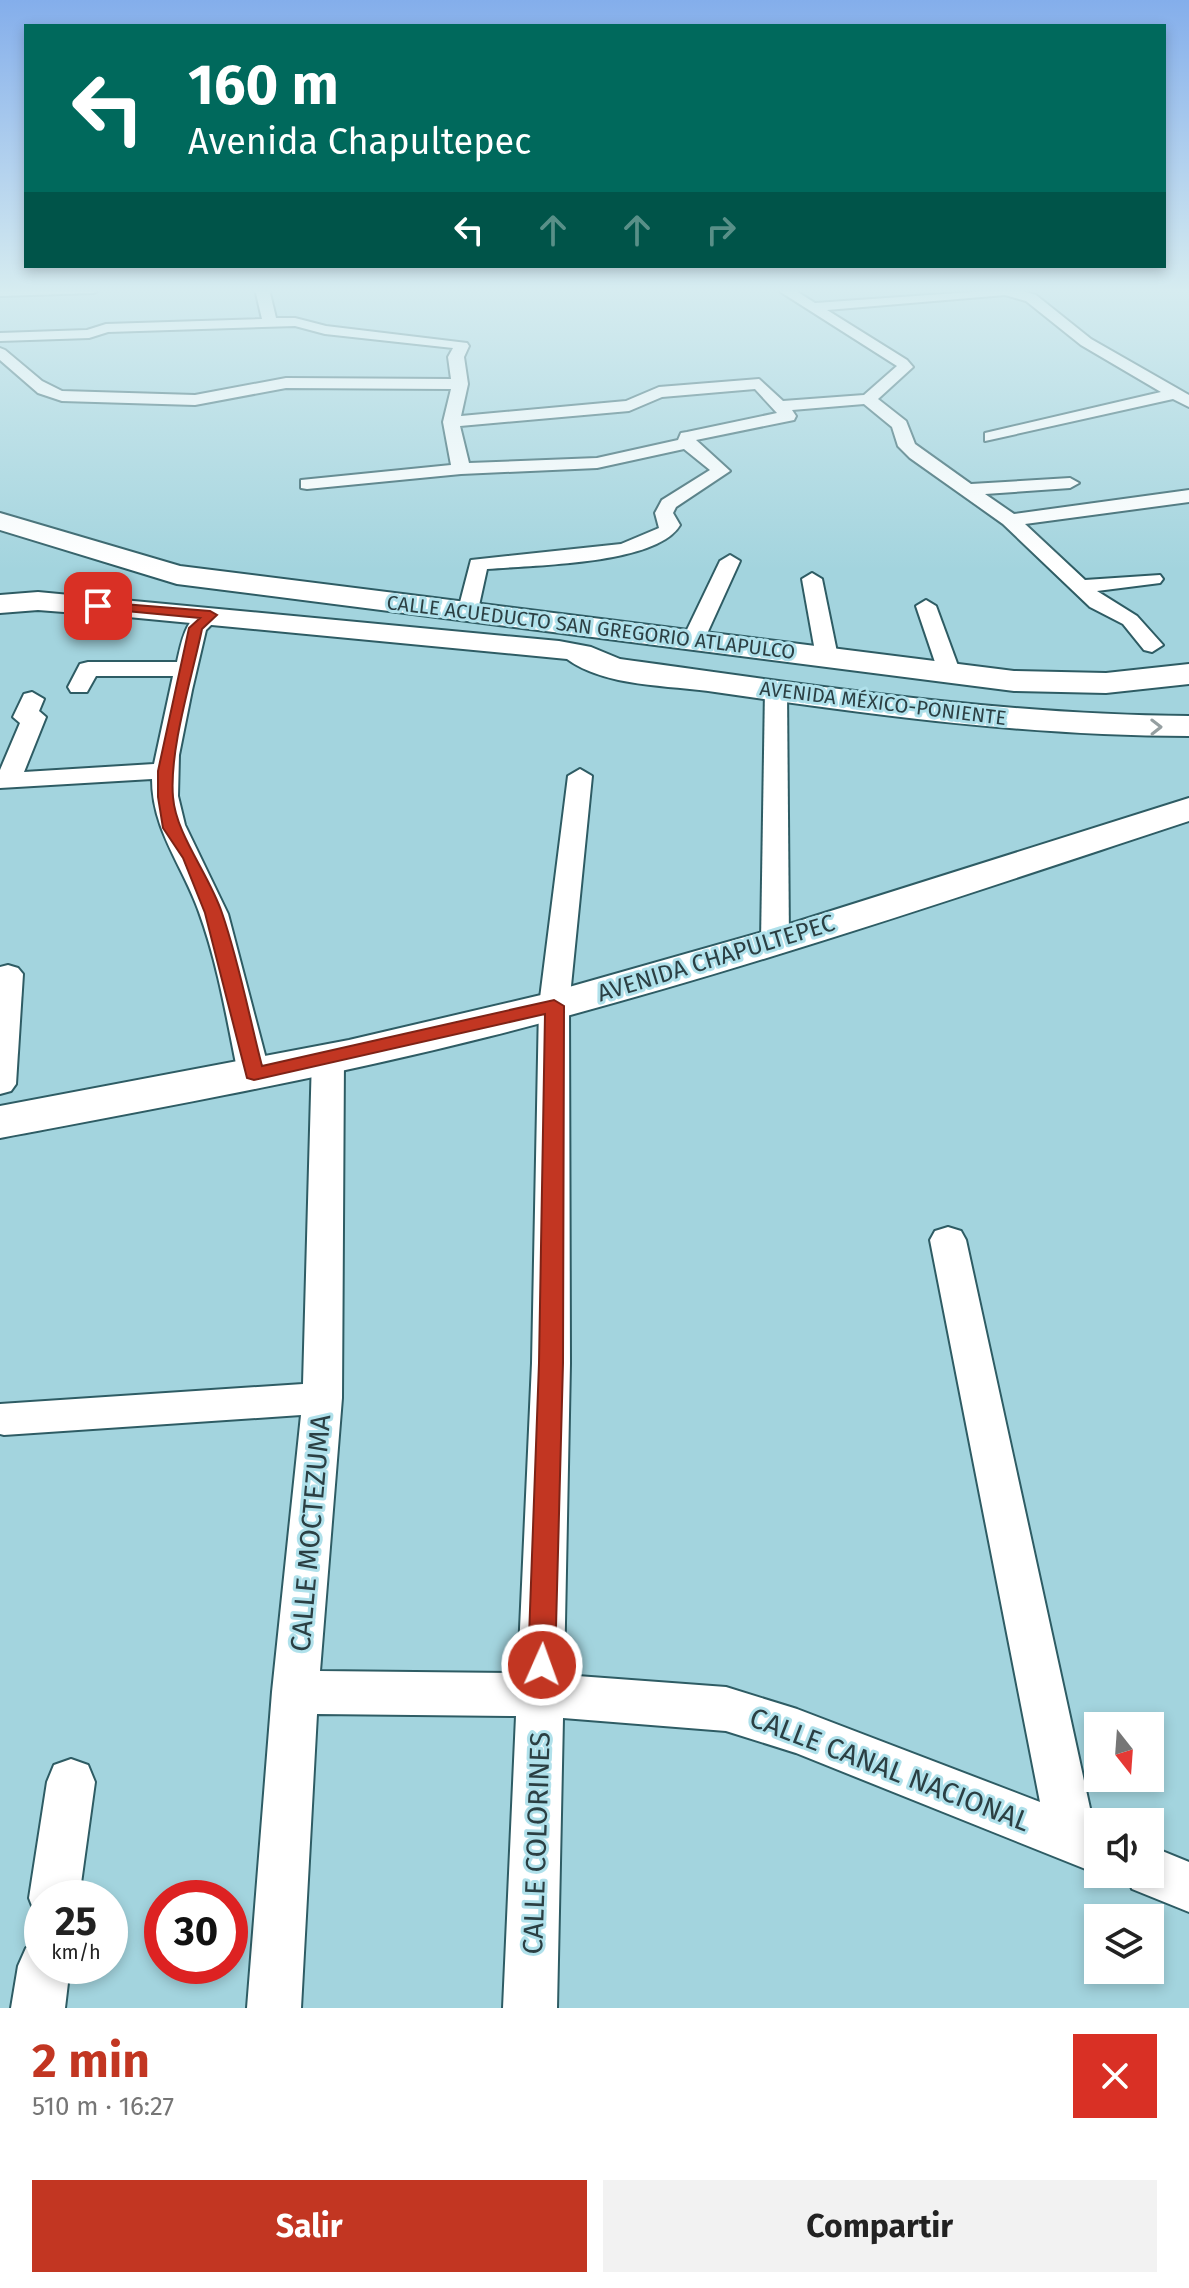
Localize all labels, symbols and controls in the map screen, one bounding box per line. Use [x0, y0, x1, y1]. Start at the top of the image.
text: 160 m [188, 52, 339, 119]
icon: left [56, 56, 160, 160]
text: Avenida Chapultepec [188, 120, 531, 164]
icon: left [447, 208, 491, 252]
icon: ahead [531, 208, 575, 252]
icon: ahead [615, 208, 659, 252]
icon: right [699, 208, 743, 252]
pin [64, 572, 132, 640]
icon: arrive [76, 584, 120, 628]
street label: CALLE ACUEDUCTO SAN GREGORIO ATLAPULCO [385, 590, 797, 664]
street label: AVENIDA MÉXICO-PONIENTE [758, 676, 1008, 730]
one-way arrow [1150, 718, 1163, 735]
street label: AVENIDA CHAPULTEPEC [594, 909, 838, 1007]
street label: CALLE MOCTEZUMA [284, 1413, 337, 1653]
position arrow [500, 1623, 584, 1707]
street label: CALLE CANAL NACIONAL [745, 1701, 1035, 1838]
north arrow [1084, 1712, 1164, 1792]
map controls [1084, 1712, 1164, 1984]
street label: CALLE COLORINES [516, 1731, 557, 1955]
button: sound [1084, 1808, 1164, 1888]
speed limit sign: 30 [144, 1880, 248, 1984]
text: 25 [55, 1898, 97, 1946]
button: layers [1084, 1904, 1164, 1984]
text: km/h [51, 1940, 101, 1964]
text: 2 min [32, 2032, 150, 2090]
button: close [1073, 2034, 1157, 2118]
text: 510 m · 16:27 [32, 2091, 174, 2122]
button: Salir [32, 2180, 587, 2272]
button: Compartir [603, 2180, 1157, 2272]

